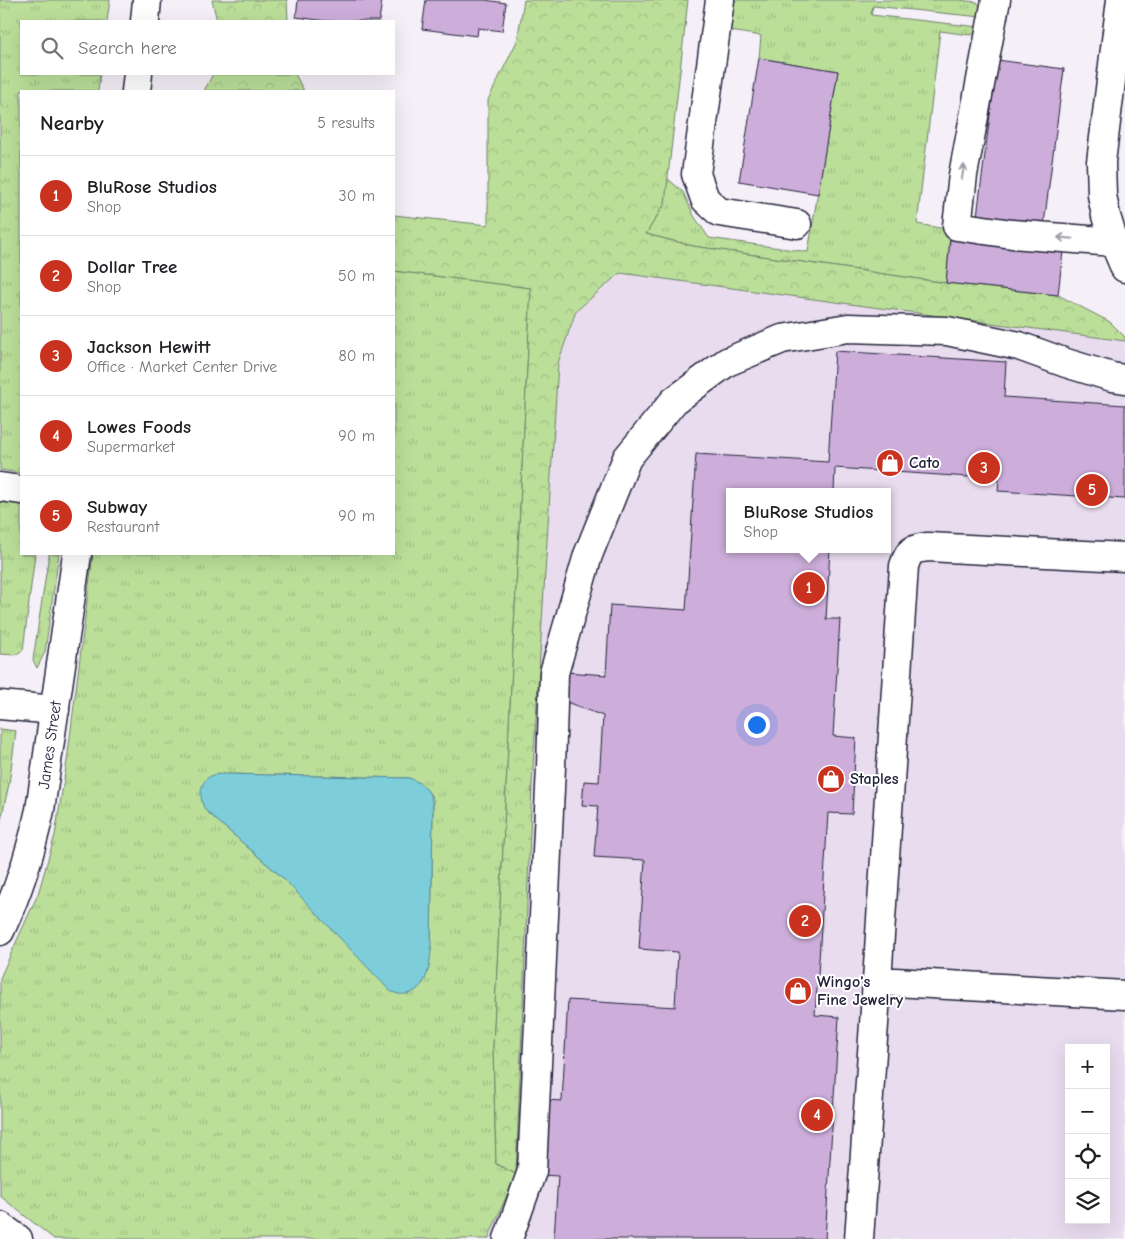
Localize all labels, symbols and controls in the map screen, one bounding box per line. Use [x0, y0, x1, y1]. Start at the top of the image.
search box [20, 20, 395, 75]
icon: search [38, 34, 66, 62]
text: Search here [78, 37, 177, 59]
text: Nearby [40, 111, 104, 135]
text: 5 results [317, 114, 375, 132]
one-way arrow [959, 165, 969, 181]
text: BluRose Studios [87, 176, 217, 198]
text: 1 [53, 187, 59, 205]
text: 30 m [339, 187, 375, 205]
text: Shop [87, 198, 121, 216]
one-way arrow [1057, 233, 1073, 243]
text: Dollar Tree [87, 256, 177, 278]
text: 2 [52, 267, 60, 285]
text: 50 m [338, 267, 375, 285]
text: Shop [87, 278, 121, 296]
text: Jackson Hewitt [87, 336, 211, 358]
text: 3 [52, 347, 60, 365]
text: 80 m [338, 347, 375, 365]
text: Office · Market Center Drive [87, 358, 277, 376]
text: Lowes Foods [87, 416, 191, 438]
text: 4 [52, 427, 60, 445]
text: 90 m [338, 427, 375, 445]
text: Supermarket [87, 438, 175, 456]
shop icon: Cato [875, 448, 905, 478]
pin: 3 [968, 449, 1000, 487]
place label: Cato [909, 454, 940, 472]
pin: 5 [1076, 471, 1108, 509]
popup [726, 488, 891, 553]
text: Subway [87, 496, 147, 518]
text: BluRose Studios [744, 501, 873, 523]
text: 5 [52, 507, 60, 525]
text: 90 m [338, 507, 375, 525]
text: Restaurant [87, 518, 159, 536]
text: Shop [744, 523, 778, 541]
pin: 1 [793, 569, 825, 607]
street label: James Street [35, 699, 65, 790]
your location [744, 712, 770, 738]
shop icon: Staples [816, 764, 846, 794]
place label: Staples [850, 770, 899, 788]
pin: 2 [789, 902, 821, 940]
place label: Wingo's Fine Jewelry [817, 973, 904, 1009]
shop icon: Wingo's Fine Jewelry [783, 976, 813, 1006]
map controls [1065, 1044, 1110, 1224]
button: + [1065, 1044, 1110, 1089]
button: − [1065, 1089, 1110, 1134]
pin: 4 [801, 1096, 833, 1134]
button: locate [1065, 1134, 1110, 1179]
button: layers [1065, 1179, 1110, 1224]

